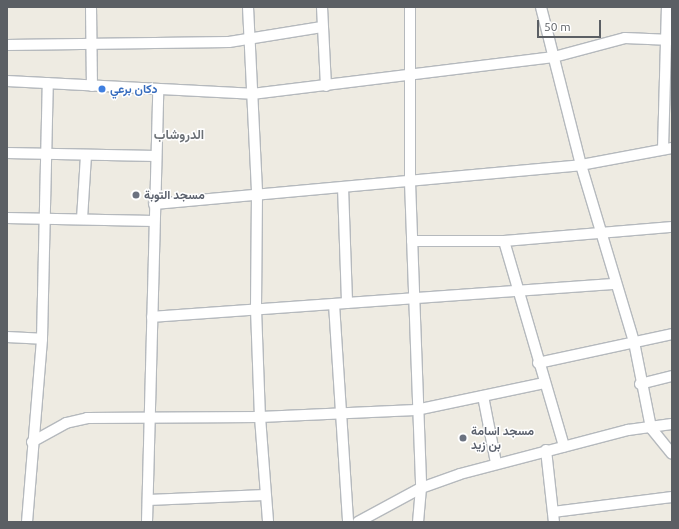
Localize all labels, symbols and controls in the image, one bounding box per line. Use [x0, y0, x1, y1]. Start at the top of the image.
scale bar [539, 12, 603, 38]
text: 50 m [544, 20, 571, 33]
place label: دكان برعي [110, 82, 158, 96]
marker: دكان برعي [97, 84, 107, 94]
district label: الدروشاب [154, 126, 204, 142]
place label: مسجد التوبة [144, 188, 205, 202]
marker: مسجد التوبة [131, 190, 141, 200]
place label: مسجد اسامة بن زيد [471, 424, 534, 452]
marker: مسجد اسامة بن زيد [458, 433, 468, 443]

